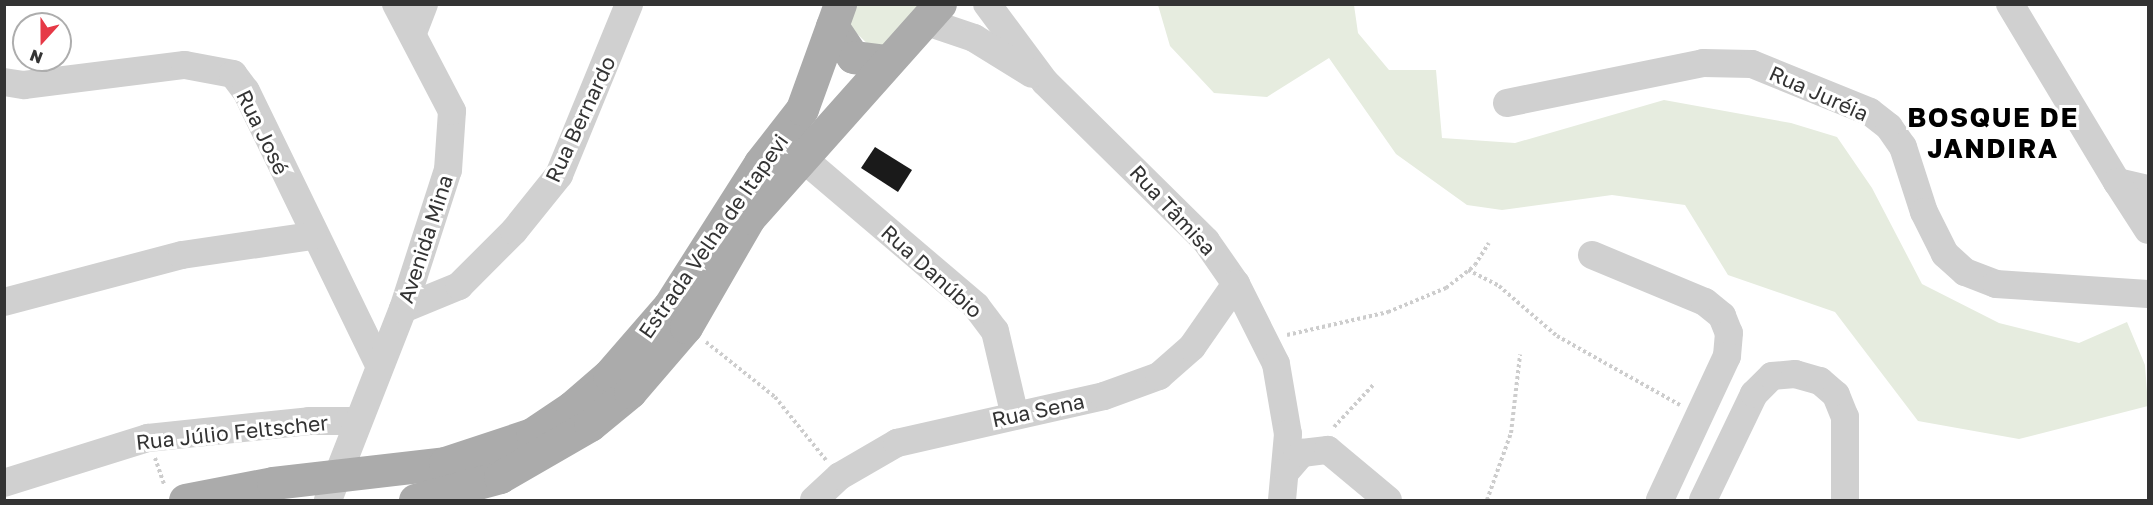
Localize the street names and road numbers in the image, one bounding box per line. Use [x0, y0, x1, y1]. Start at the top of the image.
street label: Rua Bernardo [540, 52, 620, 186]
street label: Rua Juréia [1766, 60, 1872, 126]
street label: Rua José [232, 85, 294, 179]
street label: Estrada Velha de Itapevi [633, 129, 793, 343]
street label: Rua Tâmisa [1125, 160, 1221, 260]
street label: Avenida Mina [392, 172, 458, 306]
street label: Rua Danúbio [876, 219, 988, 323]
street label: Rua Sena [989, 388, 1087, 432]
street label: Rua Júlio Feltscher [135, 409, 329, 455]

